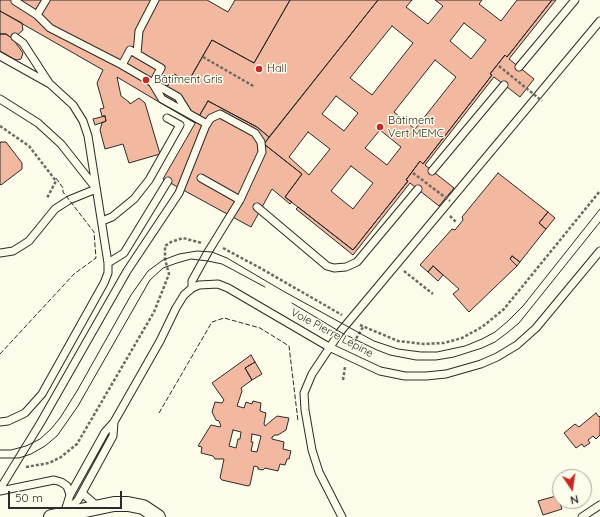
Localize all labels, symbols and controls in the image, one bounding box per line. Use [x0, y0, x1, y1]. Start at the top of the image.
place label: Hall [267, 62, 287, 76]
marker: Hall [254, 64, 264, 74]
place label: Bâtiment Gris [154, 73, 223, 87]
marker: Bâtiment Gris [141, 75, 151, 85]
place label: Bâtiment Vert MEMC [388, 114, 444, 140]
marker: Bâtiment Vert MEMC [375, 122, 385, 132]
street label: Voie Pierre Lépine [289, 306, 375, 360]
north arrow [552, 469, 592, 509]
scale bar [10, 483, 124, 509]
text: 50 m [15, 490, 43, 505]
text: N [569, 492, 580, 507]

